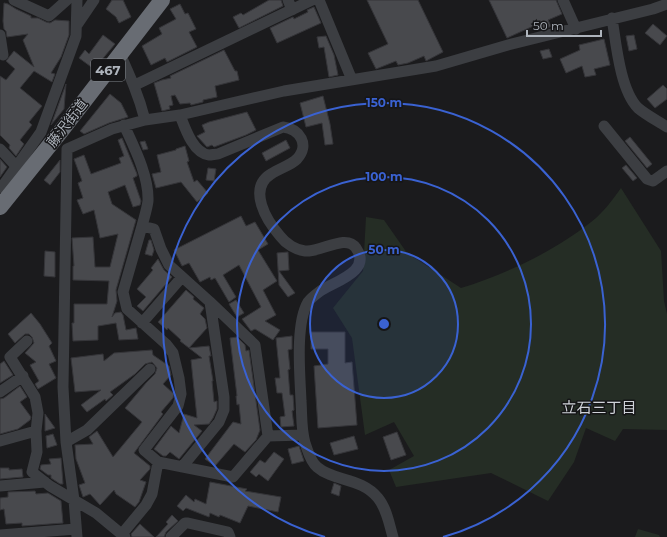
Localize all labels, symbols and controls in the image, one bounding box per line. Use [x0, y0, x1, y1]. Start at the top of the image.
scale bar [527, 12, 601, 38]
text: 50 m [533, 18, 564, 33]
road number: 467 [91, 59, 125, 81]
street label: 藤沢街道 [43, 95, 91, 151]
text: 150 m [366, 95, 402, 110]
text: 100 m [366, 169, 402, 184]
text: 50 m [368, 242, 400, 257]
centre of rings [377, 317, 391, 331]
district label: 立石三丁目 [561, 398, 637, 417]

